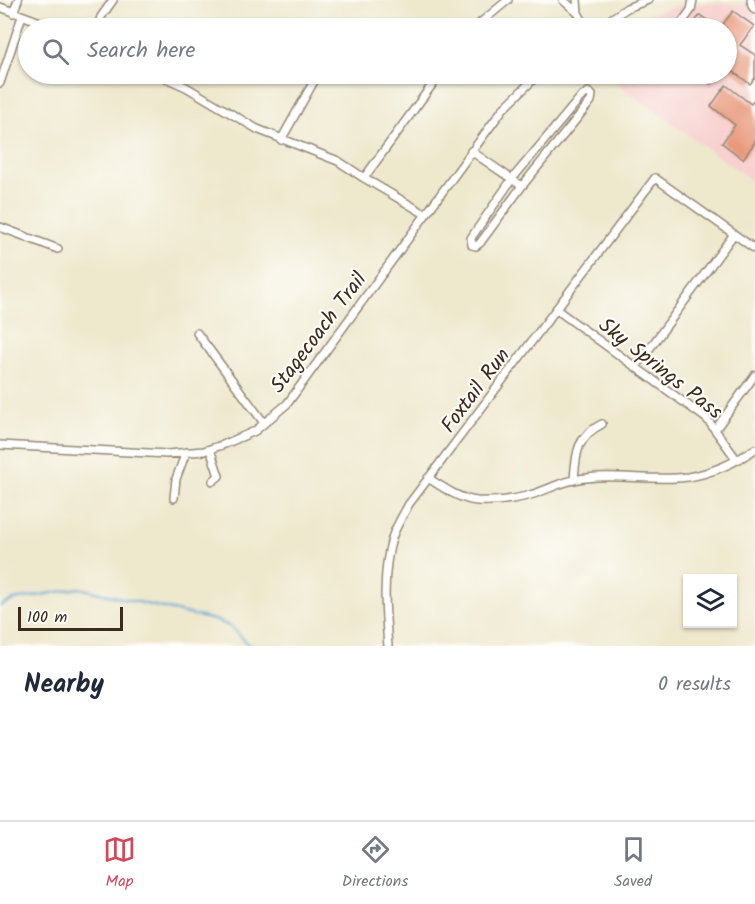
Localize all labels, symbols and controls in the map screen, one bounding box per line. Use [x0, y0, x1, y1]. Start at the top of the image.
search box [18, 18, 737, 84]
text: Search here [87, 34, 195, 69]
icon: search [39, 35, 72, 68]
street label: Stagecoach Trail [263, 265, 376, 401]
street label: Sky Springs Pass [591, 310, 729, 428]
street label: Foxtail Run [433, 341, 519, 441]
map controls [683, 574, 737, 628]
button: layers [683, 574, 737, 628]
scale bar [18, 604, 123, 632]
text: 100 m [27, 605, 67, 630]
text: Nearby [24, 664, 104, 706]
text: 0 results [658, 669, 731, 701]
tab: Map [103, 833, 136, 894]
tab: Directions [342, 833, 408, 894]
tab: Saved [614, 833, 652, 894]

